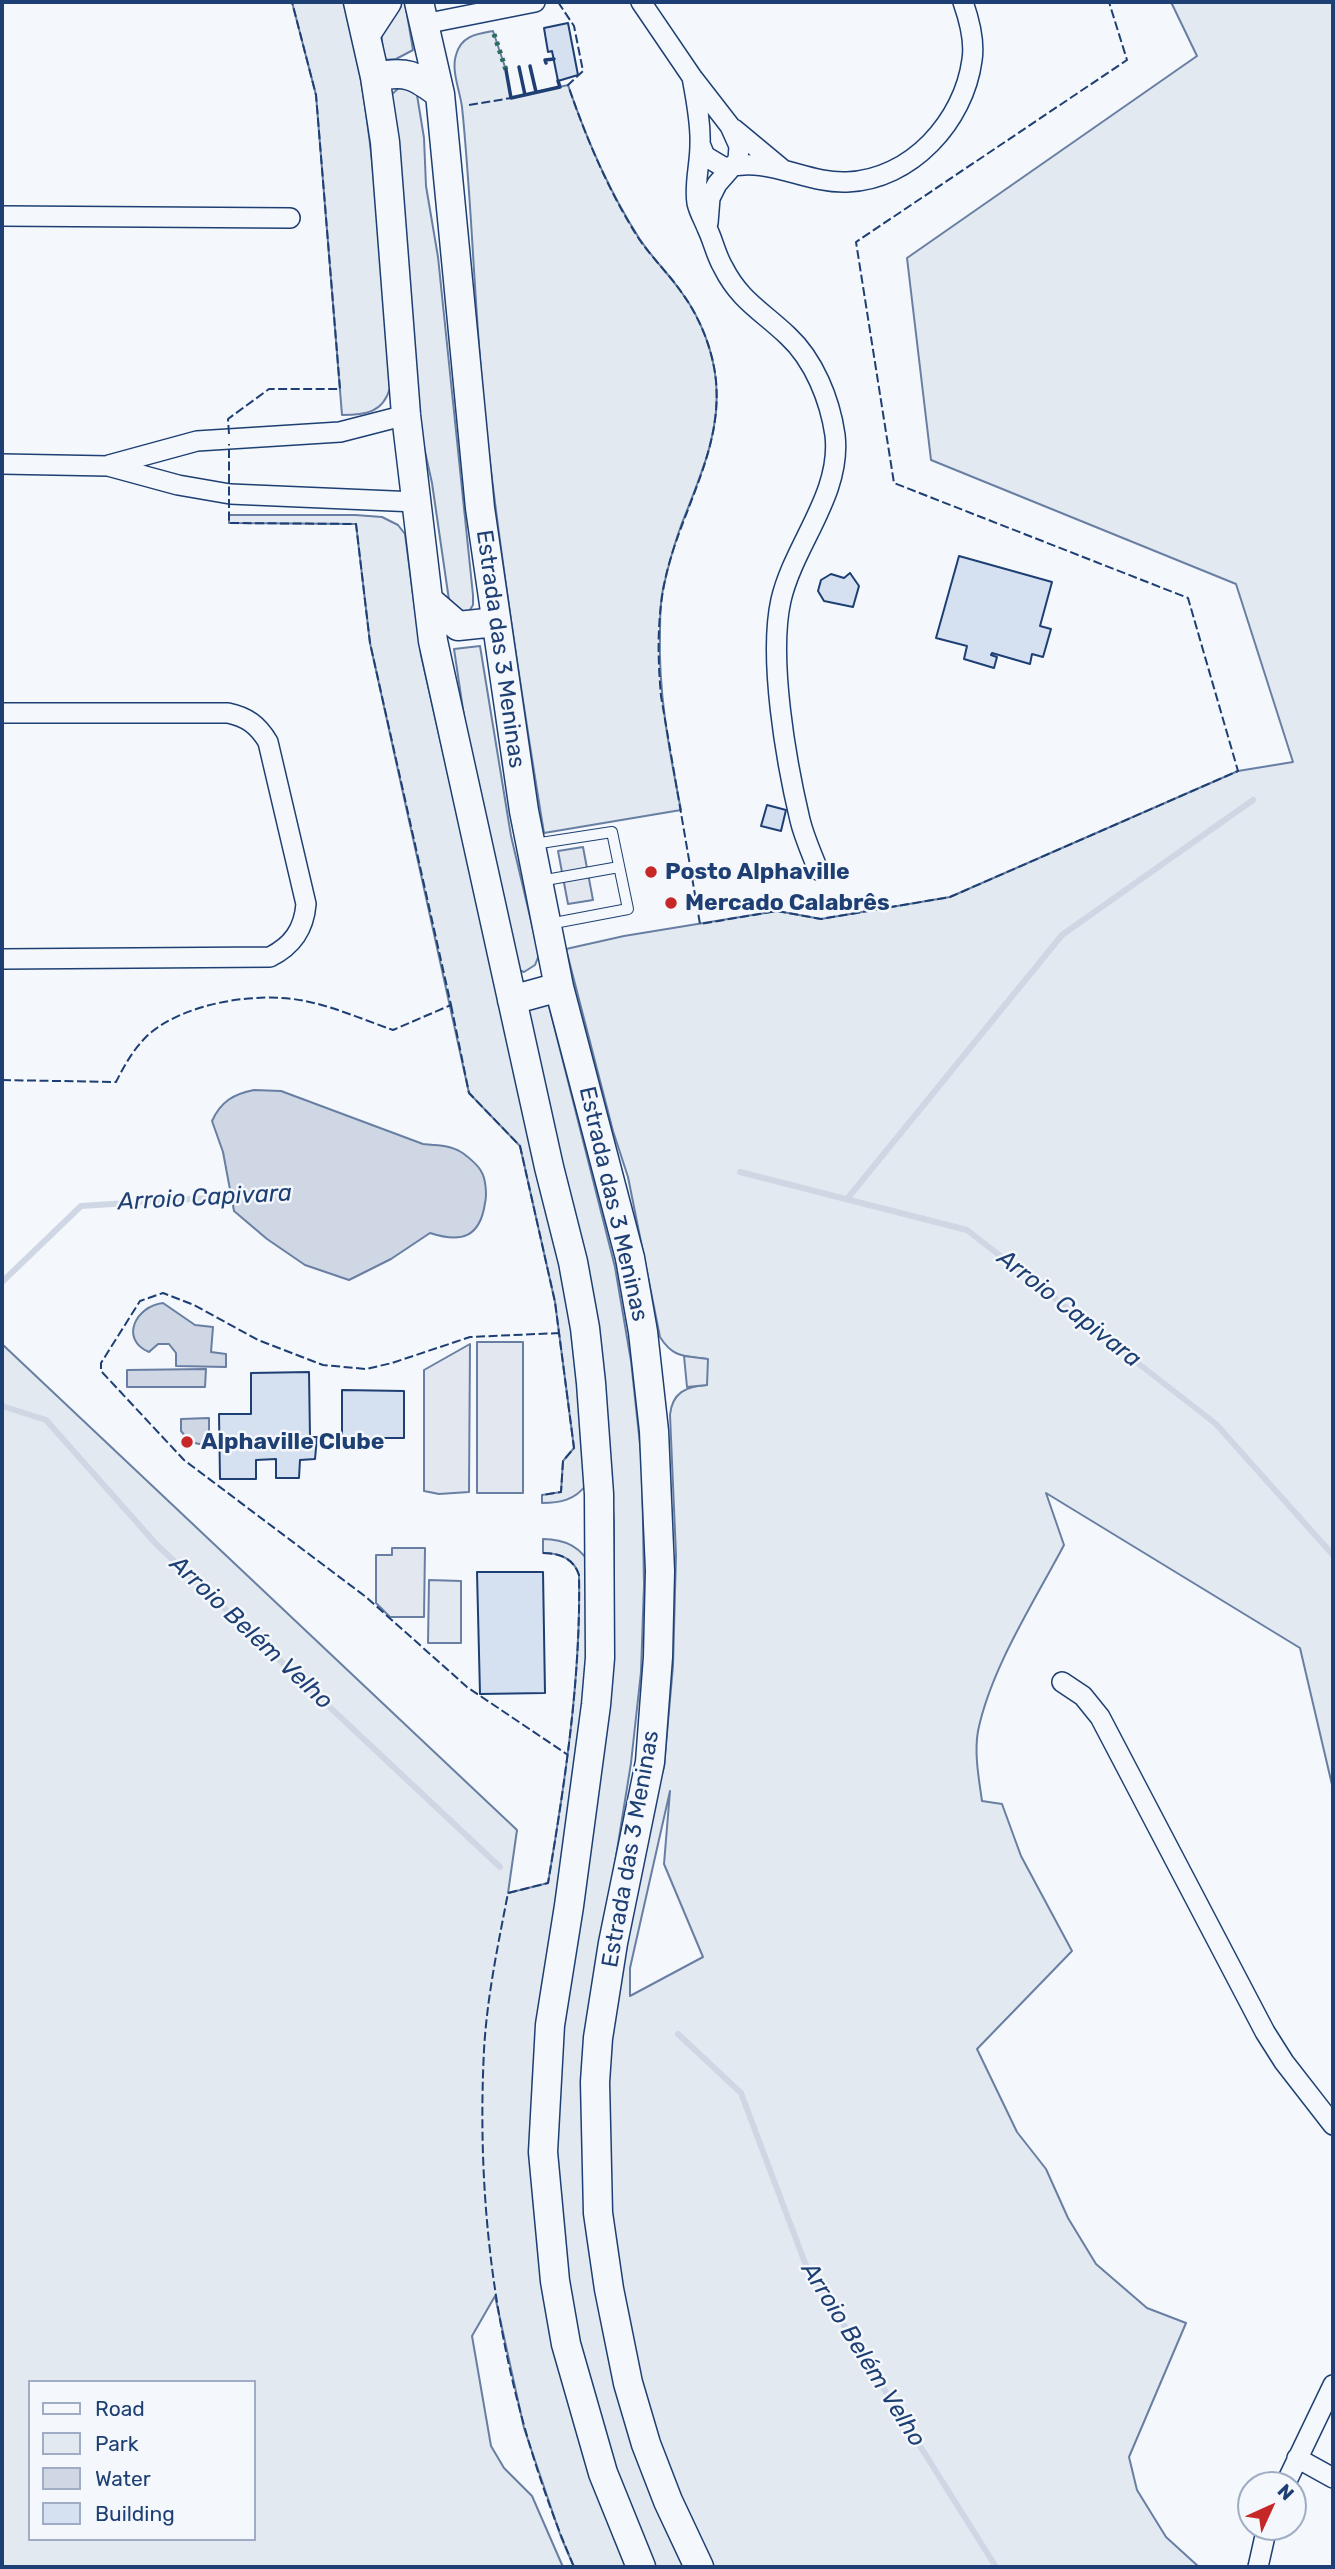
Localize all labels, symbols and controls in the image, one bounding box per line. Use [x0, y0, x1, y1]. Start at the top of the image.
street label: Estrada das 3 Meninas [470, 528, 530, 770]
place label: Posto Alphaville [665, 858, 850, 886]
marker: Posto Alphaville [643, 864, 659, 880]
place label: Mercado Calabrês [685, 889, 890, 917]
marker: Mercado Calabrês [663, 895, 679, 911]
street label: Estrada das 3 Meninas [573, 1084, 653, 1324]
water label: Arroio Capivara [117, 1179, 293, 1217]
water label: Arroio Capivara [991, 1244, 1147, 1374]
place label: Alphaville Clube [201, 1428, 384, 1456]
marker: Alphaville Clube [179, 1434, 195, 1450]
water label: Arroio Belém Velho [164, 1550, 338, 1716]
street label: Estrada das 3 Meninas [597, 1728, 665, 1970]
water label: Arroio Belém Velho [795, 2258, 931, 2452]
legend [28, 2380, 256, 2541]
text: Road [95, 2396, 145, 2421]
text: Park [95, 2431, 139, 2456]
text: Water [95, 2466, 151, 2491]
north arrow [1237, 2471, 1307, 2541]
text: N [1273, 2479, 1299, 2505]
text: Building [95, 2501, 175, 2526]

